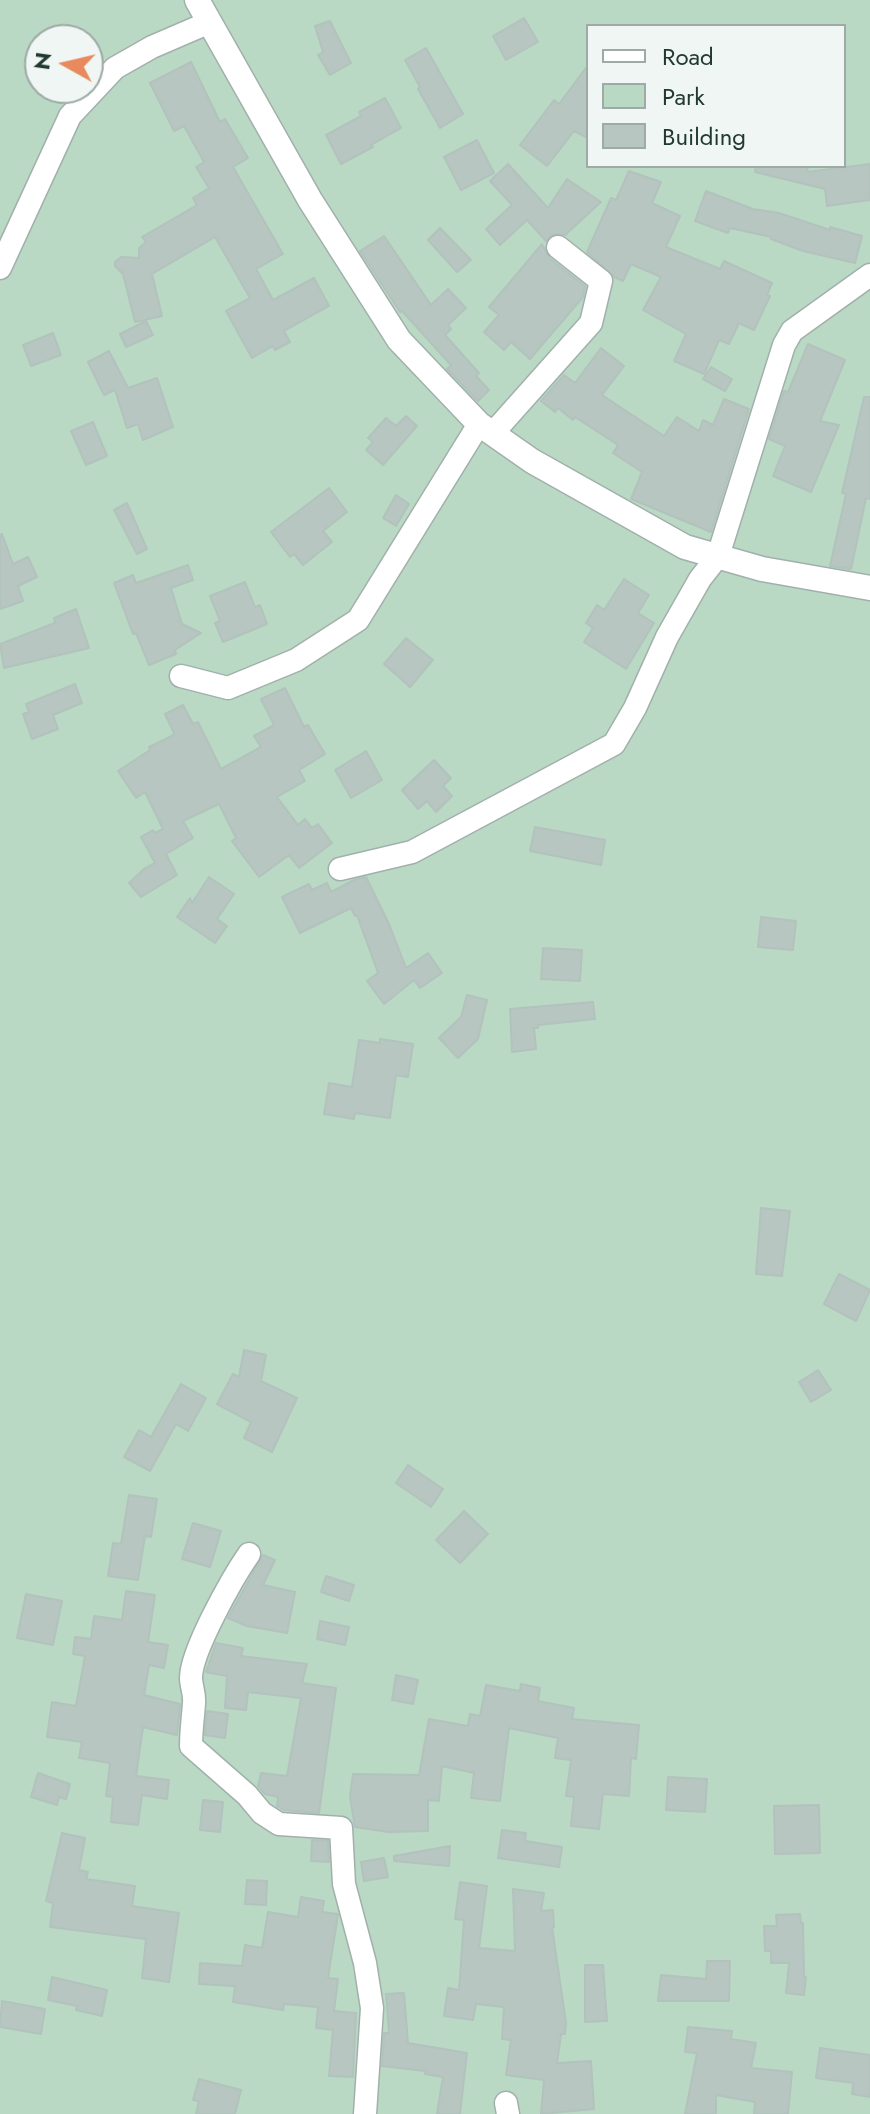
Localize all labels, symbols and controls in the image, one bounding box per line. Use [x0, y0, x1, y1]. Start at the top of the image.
north arrow [24, 24, 104, 104]
legend [586, 24, 846, 168]
text: Road [662, 39, 714, 74]
text: N [25, 50, 59, 72]
text: Park [662, 79, 705, 114]
text: Building [662, 119, 746, 154]

